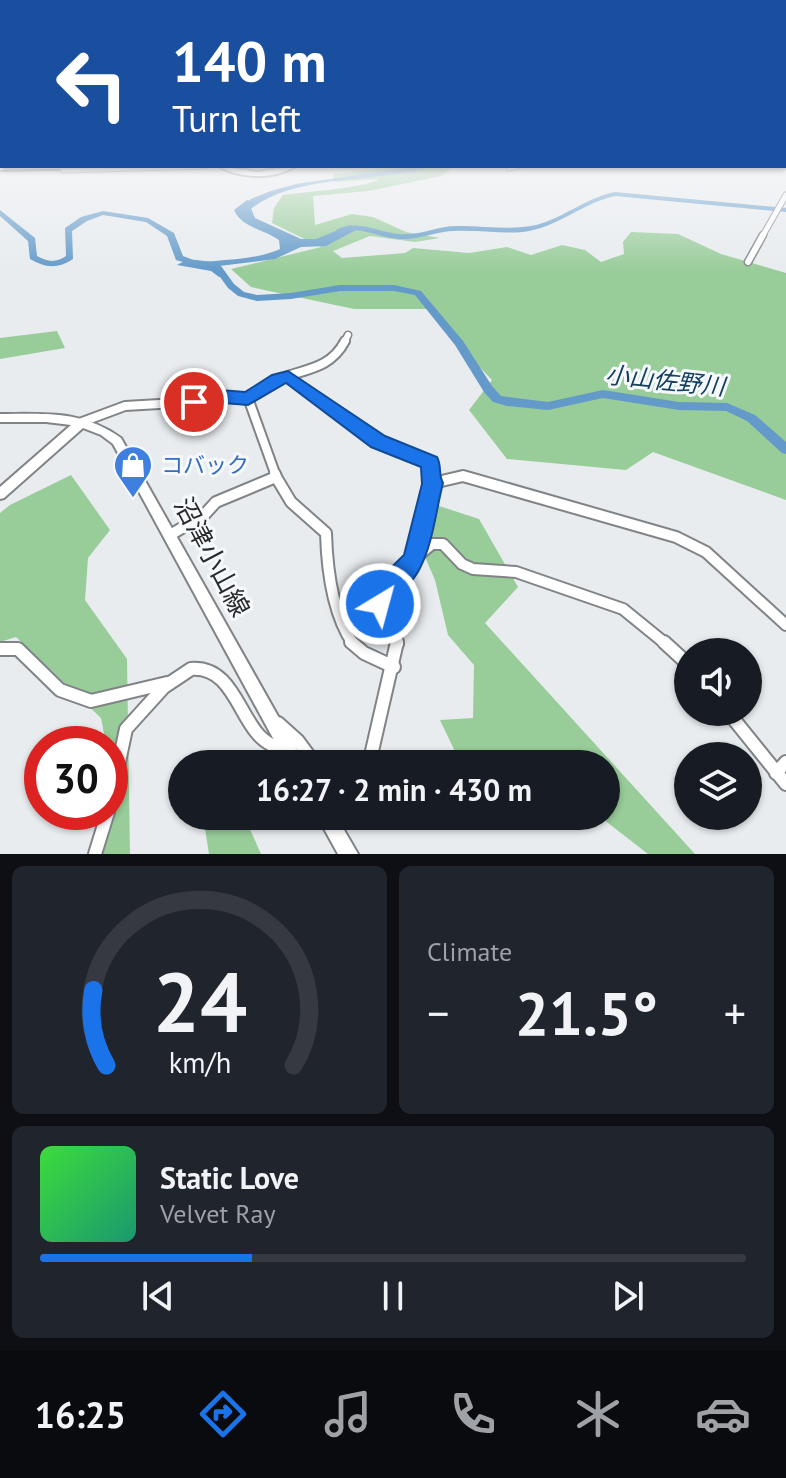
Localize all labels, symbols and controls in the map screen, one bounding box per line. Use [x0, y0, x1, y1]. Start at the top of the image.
text: 140 m [172, 25, 327, 97]
icon: left [40, 32, 144, 136]
text: Turn left [172, 95, 301, 142]
water label: 小山佐野川 [604, 359, 729, 403]
pin [160, 368, 228, 436]
icon: arrive [172, 380, 216, 424]
shop icon: コバック [112, 444, 154, 499]
place label: コバック [161, 451, 249, 479]
street label: 沼津小山線 [167, 492, 258, 622]
position arrow [338, 562, 422, 646]
map controls [674, 638, 762, 830]
button: sound [674, 638, 762, 726]
speed limit sign: 30 [24, 726, 128, 830]
button: layers [674, 742, 762, 830]
text: 16:27 · 2 min · 430 m [256, 770, 532, 809]
text: Climate [427, 935, 512, 968]
text: 24 [152, 947, 247, 1055]
text: 21.5° [515, 974, 658, 1052]
text: − [427, 984, 449, 1041]
text: + [724, 984, 746, 1041]
text: km/h [168, 1044, 231, 1081]
text: Static Love [160, 1158, 299, 1197]
text: Velvet Ray [160, 1197, 276, 1230]
icon: previous [136, 1274, 180, 1318]
icon: pause [371, 1274, 415, 1318]
icon: next [606, 1274, 650, 1318]
icon: directions [195, 1386, 251, 1442]
icon: music [320, 1386, 376, 1442]
icon: phone [445, 1386, 501, 1442]
icon: climate [570, 1386, 626, 1442]
icon: car [695, 1386, 751, 1442]
text: 16:25 [35, 1391, 126, 1438]

